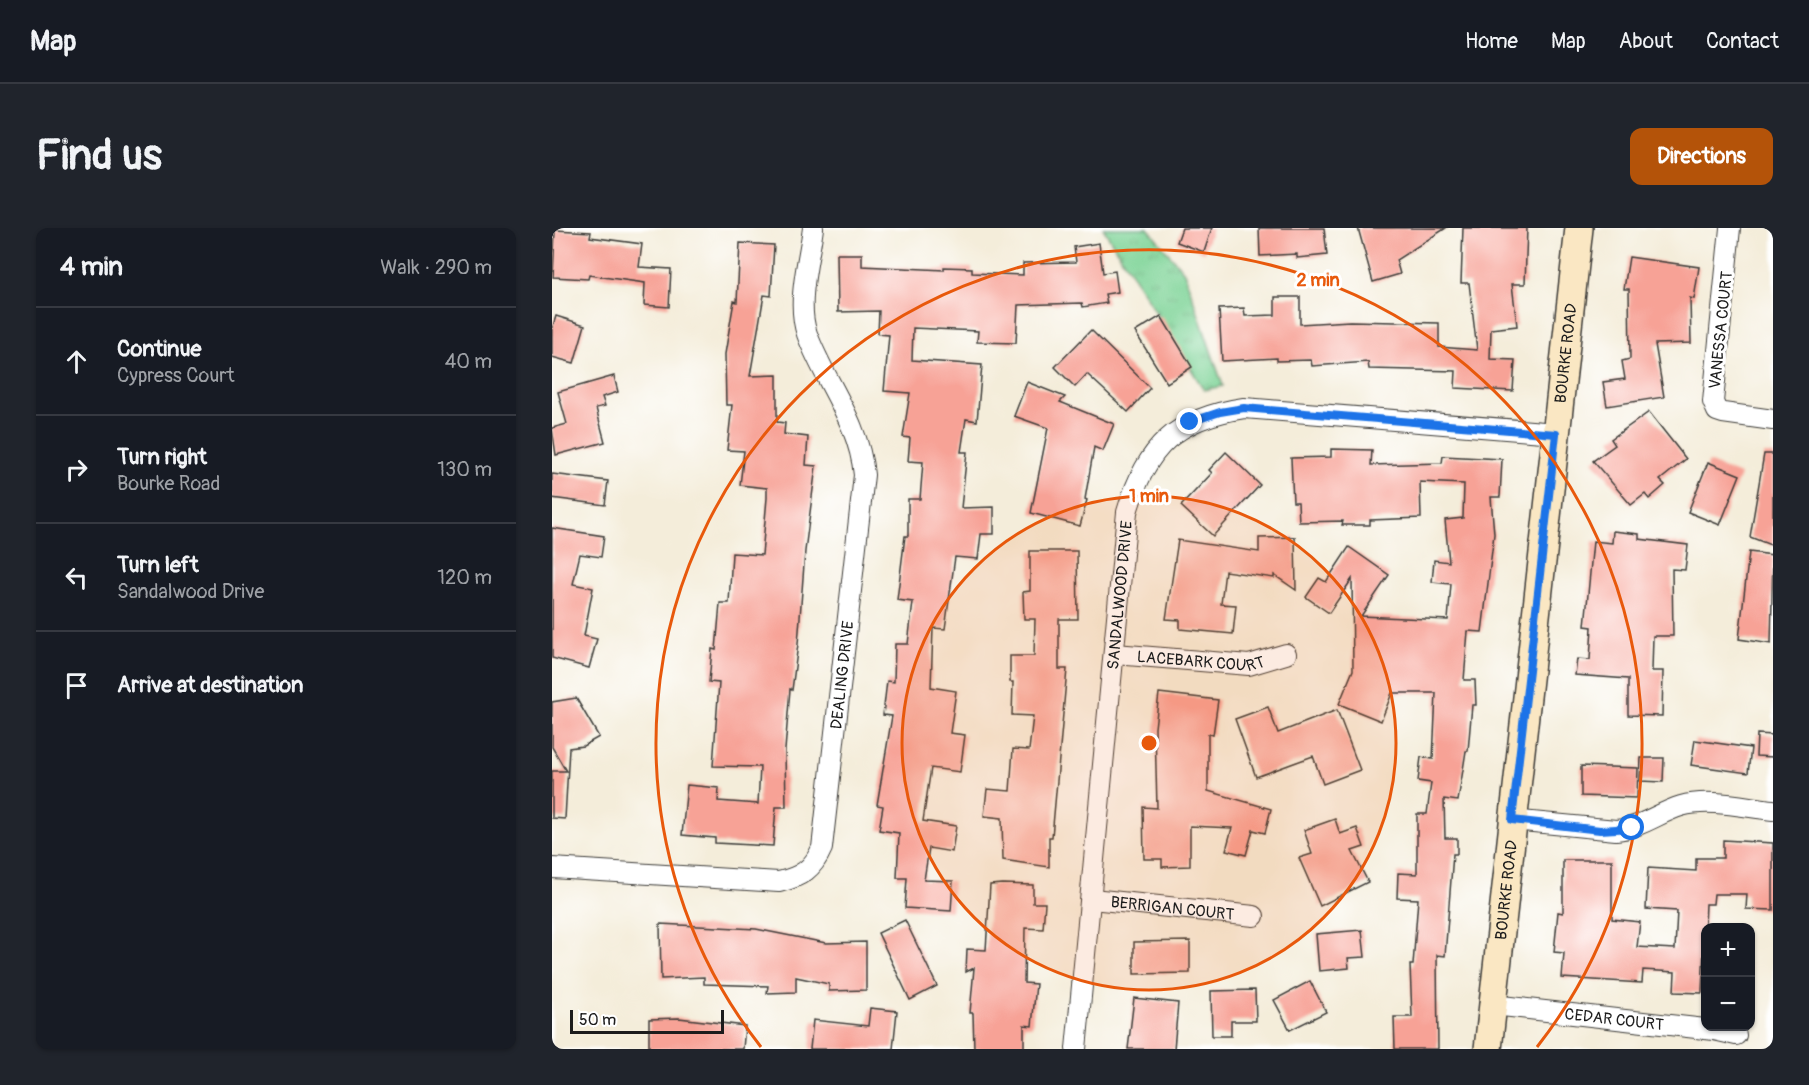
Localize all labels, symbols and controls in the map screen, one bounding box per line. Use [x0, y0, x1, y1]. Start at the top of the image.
text: Map [30, 24, 76, 59]
text: Home [1465, 28, 1518, 55]
text: Map [1551, 28, 1586, 55]
text: About [1619, 28, 1673, 55]
text: Contact [1706, 28, 1779, 55]
button: Directions [1630, 128, 1773, 185]
text: Find us [36, 130, 162, 182]
text: 4 min [60, 251, 123, 283]
text: Walk · 290 m [380, 255, 492, 280]
text: 2 min [1296, 269, 1340, 292]
street label: VANESSA COURT [1705, 270, 1737, 390]
street label: BOURKE ROAD [1551, 302, 1582, 404]
text: Continue [117, 335, 201, 363]
icon: ahead [60, 345, 93, 378]
text: 40 m [445, 349, 492, 374]
text: Cypress Court [117, 363, 234, 388]
route end [1176, 408, 1202, 434]
text: Turn right [117, 443, 207, 471]
icon: right [60, 453, 93, 486]
text: 130 m [437, 457, 492, 482]
text: Bourke Road [117, 471, 220, 496]
text: 1 min [1129, 485, 1169, 508]
street label: SANDALWOOD DRIVE [1103, 520, 1137, 670]
text: Turn left [117, 551, 199, 579]
icon: left [60, 561, 93, 594]
text: 120 m [437, 565, 492, 590]
text: Sandalwood Drive [117, 579, 264, 604]
street label: DEALING DRIVE [826, 620, 859, 730]
street label: LACEBARK COURT [1136, 647, 1267, 676]
icon: arrive [60, 669, 93, 702]
text: Arrive at destination [117, 671, 303, 699]
centre of rings [1139, 733, 1159, 753]
route start [1618, 814, 1644, 840]
street label: BOURKE ROAD [1491, 839, 1522, 941]
street label: BERRIGAN COURT [1110, 892, 1235, 925]
map controls [1701, 923, 1755, 1031]
button: + [1701, 923, 1755, 977]
button: − [1701, 977, 1755, 1031]
street label: CEDAR COURT [1564, 1004, 1665, 1035]
scale bar [570, 1007, 724, 1034]
text: 50 m [579, 1010, 616, 1030]

